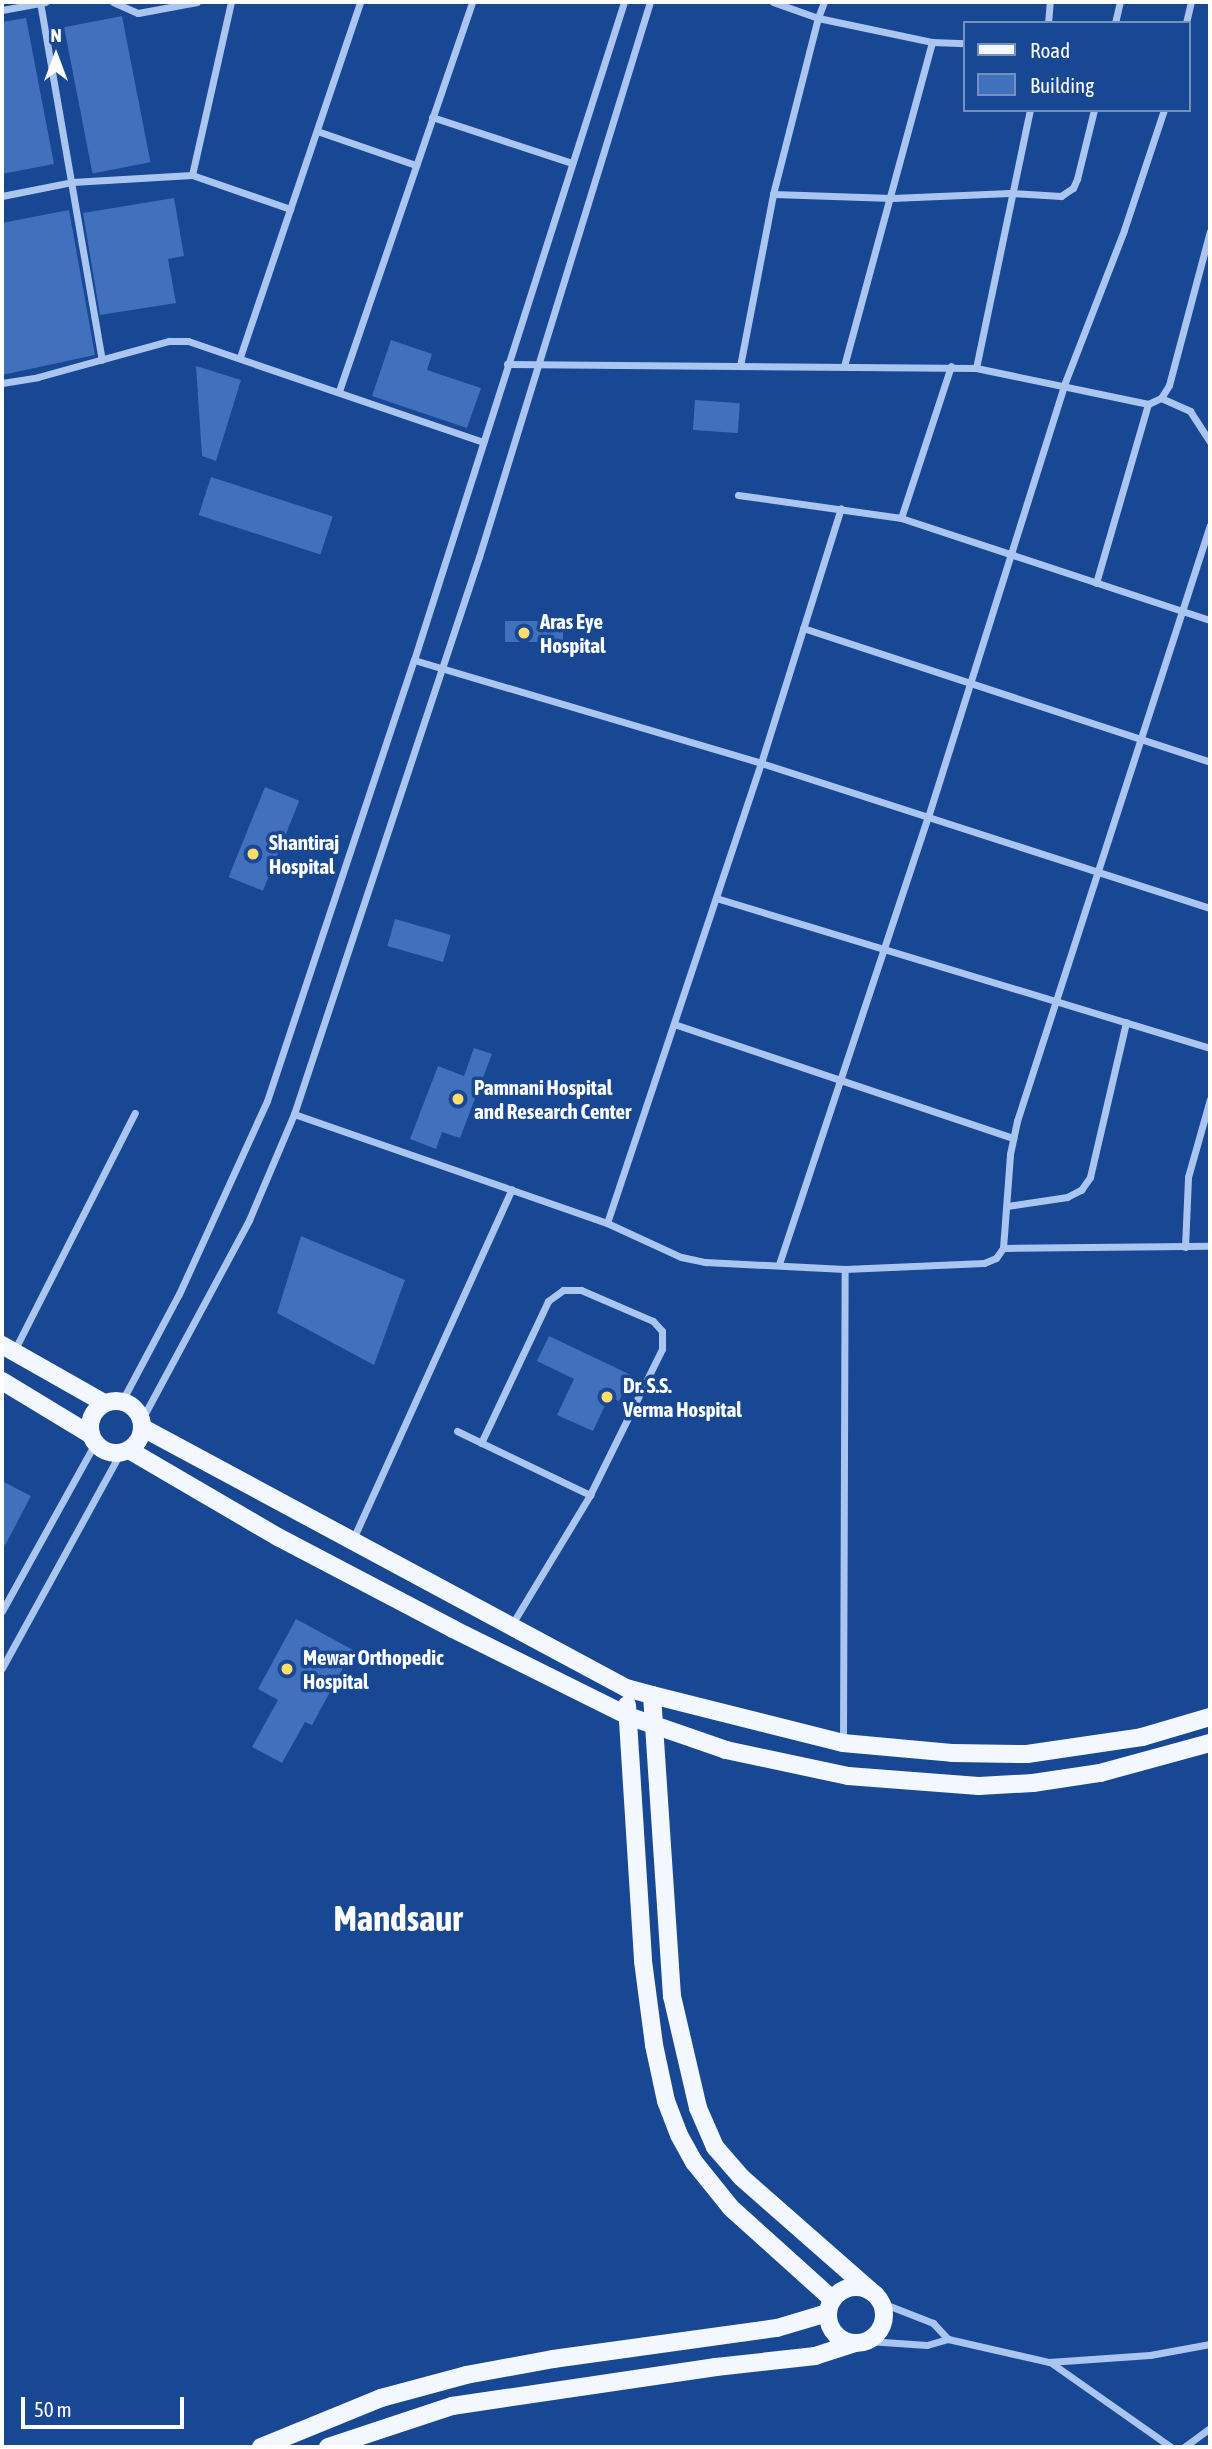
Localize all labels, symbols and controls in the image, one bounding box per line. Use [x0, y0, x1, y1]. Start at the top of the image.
north arrow [21, 21, 91, 91]
legend [964, 21, 1191, 112]
text: N [50, 24, 62, 46]
text: Road [1030, 38, 1070, 62]
text: Building [1030, 73, 1094, 97]
place label: Aras Eye Hospital [540, 608, 606, 658]
marker: Aras Eye Hospital [514, 623, 534, 643]
place label: Shantiraj Hospital [269, 829, 339, 879]
marker: Shantiraj Hospital [243, 844, 263, 864]
place label: Pamnani Hospital and Research Center [474, 1074, 631, 1124]
marker: Pamnani Hospital and Research Center [448, 1089, 468, 1109]
place label: Dr. S.S. Verma Hospital [623, 1372, 742, 1422]
marker: Dr. S.S. Verma Hospital [597, 1387, 617, 1407]
place label: Mewar Orthopedic Hospital [303, 1644, 444, 1694]
marker: Mewar Orthopedic Hospital [277, 1659, 297, 1679]
district label: Mandsaur [333, 1897, 463, 1939]
scale bar [24, 2382, 187, 2426]
text: 50 m [34, 2397, 72, 2421]

